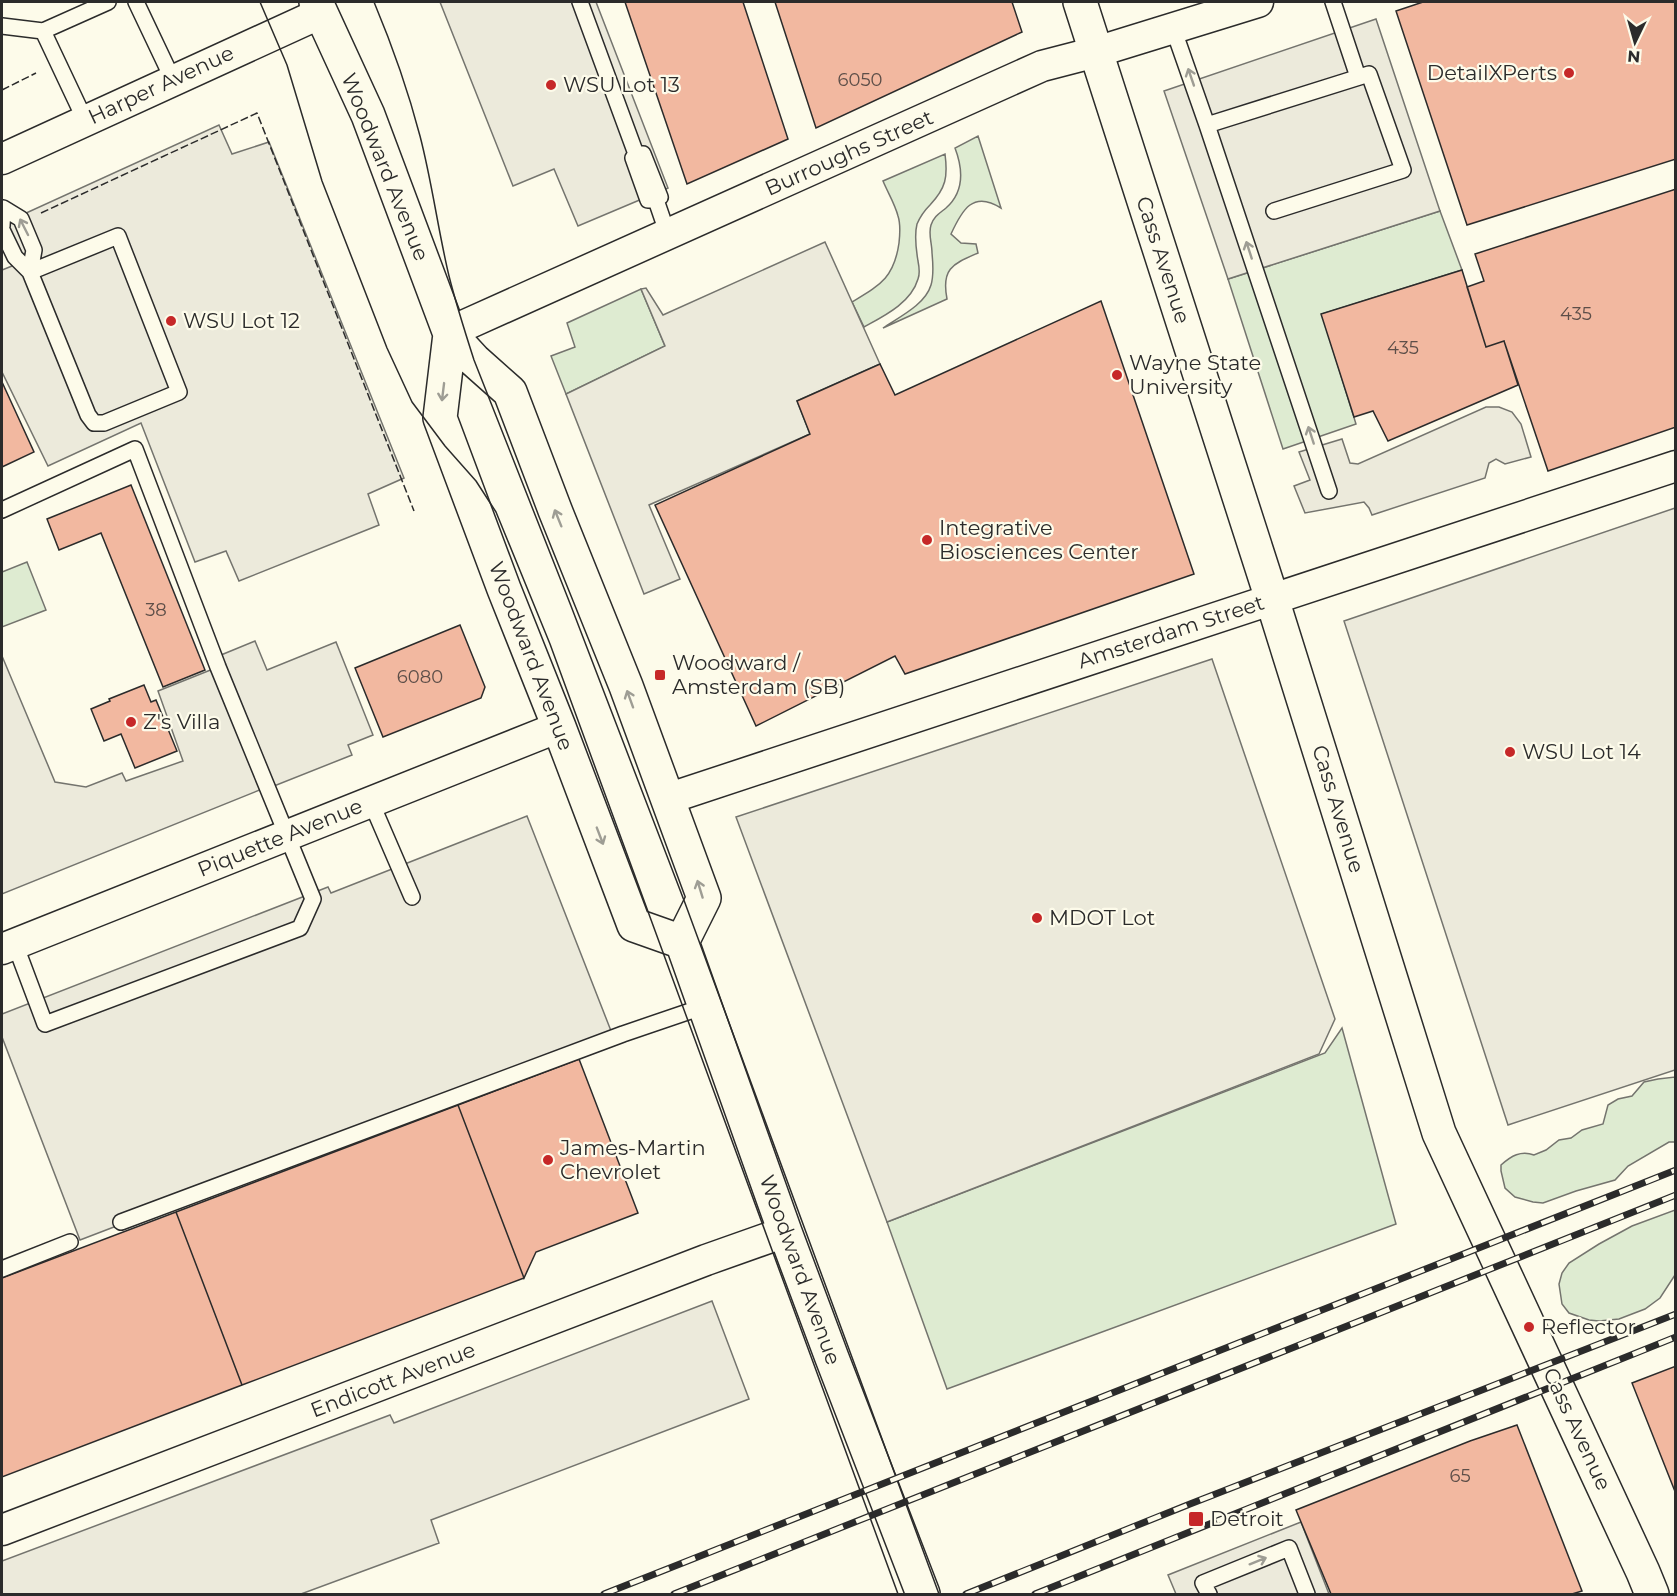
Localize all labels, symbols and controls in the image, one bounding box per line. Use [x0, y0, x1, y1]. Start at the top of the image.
north arrow [1605, 12, 1665, 72]
street label: Harper Avenue [84, 40, 238, 129]
text: N [1626, 46, 1641, 66]
place label: DetailXPerts [1427, 60, 1557, 85]
marker: DetailXPerts [1562, 66, 1576, 80]
one-way arrow [1184, 68, 1195, 87]
street label: Woodward Avenue [336, 69, 435, 264]
house number: 6050 [838, 69, 882, 91]
place label: WSU Lot 13 [563, 72, 680, 97]
marker: WSU Lot 13 [544, 78, 558, 92]
street label: Burroughs Street [761, 104, 937, 201]
street label: Cass Avenue [1131, 193, 1196, 327]
one-way arrow [18, 219, 30, 237]
one-way arrow [1243, 241, 1254, 260]
house number: 435 [1560, 303, 1592, 325]
place label: WSU Lot 12 [183, 308, 300, 333]
marker: WSU Lot 12 [164, 314, 178, 328]
house number: 435 [1387, 337, 1419, 359]
place label: Wayne State University [1129, 350, 1261, 399]
marker: Wayne State University [1110, 368, 1124, 382]
one-way arrow [438, 382, 449, 401]
one-way arrow [1304, 426, 1315, 445]
one-way arrow [552, 509, 563, 528]
place label: Integrative Biosciences Center [939, 515, 1139, 564]
marker: Integrative Biosciences Center [920, 533, 934, 547]
street label: Woodward Avenue [484, 558, 579, 754]
street label: Amsterdam Street [1075, 590, 1267, 673]
house number: 38 [145, 599, 167, 621]
place label: Woodward / Amsterdam (SB) [672, 650, 846, 699]
house number: 6080 [397, 666, 443, 688]
marker: Woodward / Amsterdam (SB) [653, 668, 667, 682]
one-way arrow [624, 690, 635, 709]
place label: Z's Villa [143, 709, 220, 734]
marker: Z's Villa [124, 715, 138, 729]
place label: WSU Lot 14 [1522, 739, 1641, 764]
street label: Cass Avenue [1307, 742, 1370, 876]
marker: WSU Lot 14 [1503, 745, 1517, 759]
street label: Piquette Avenue [194, 793, 366, 882]
one-way arrow [596, 826, 607, 845]
one-way arrow [694, 880, 705, 899]
place label: MDOT Lot [1049, 905, 1155, 930]
marker: MDOT Lot [1030, 911, 1044, 925]
place label: James-Martin Chevrolet [559, 1135, 706, 1184]
marker: James-Martin Chevrolet [541, 1153, 555, 1167]
street label: Woodward Avenue [754, 1171, 846, 1368]
place label: Reflector [1541, 1314, 1636, 1339]
marker: Reflector [1522, 1320, 1536, 1334]
street label: Endicott Avenue [307, 1337, 479, 1422]
street label: Cass Avenue [1538, 1364, 1617, 1494]
house number: 65 [1449, 1465, 1471, 1487]
place label: Detroit [1210, 1506, 1284, 1531]
marker: Detroit [1187, 1510, 1205, 1528]
one-way arrow [1248, 1555, 1266, 1566]

